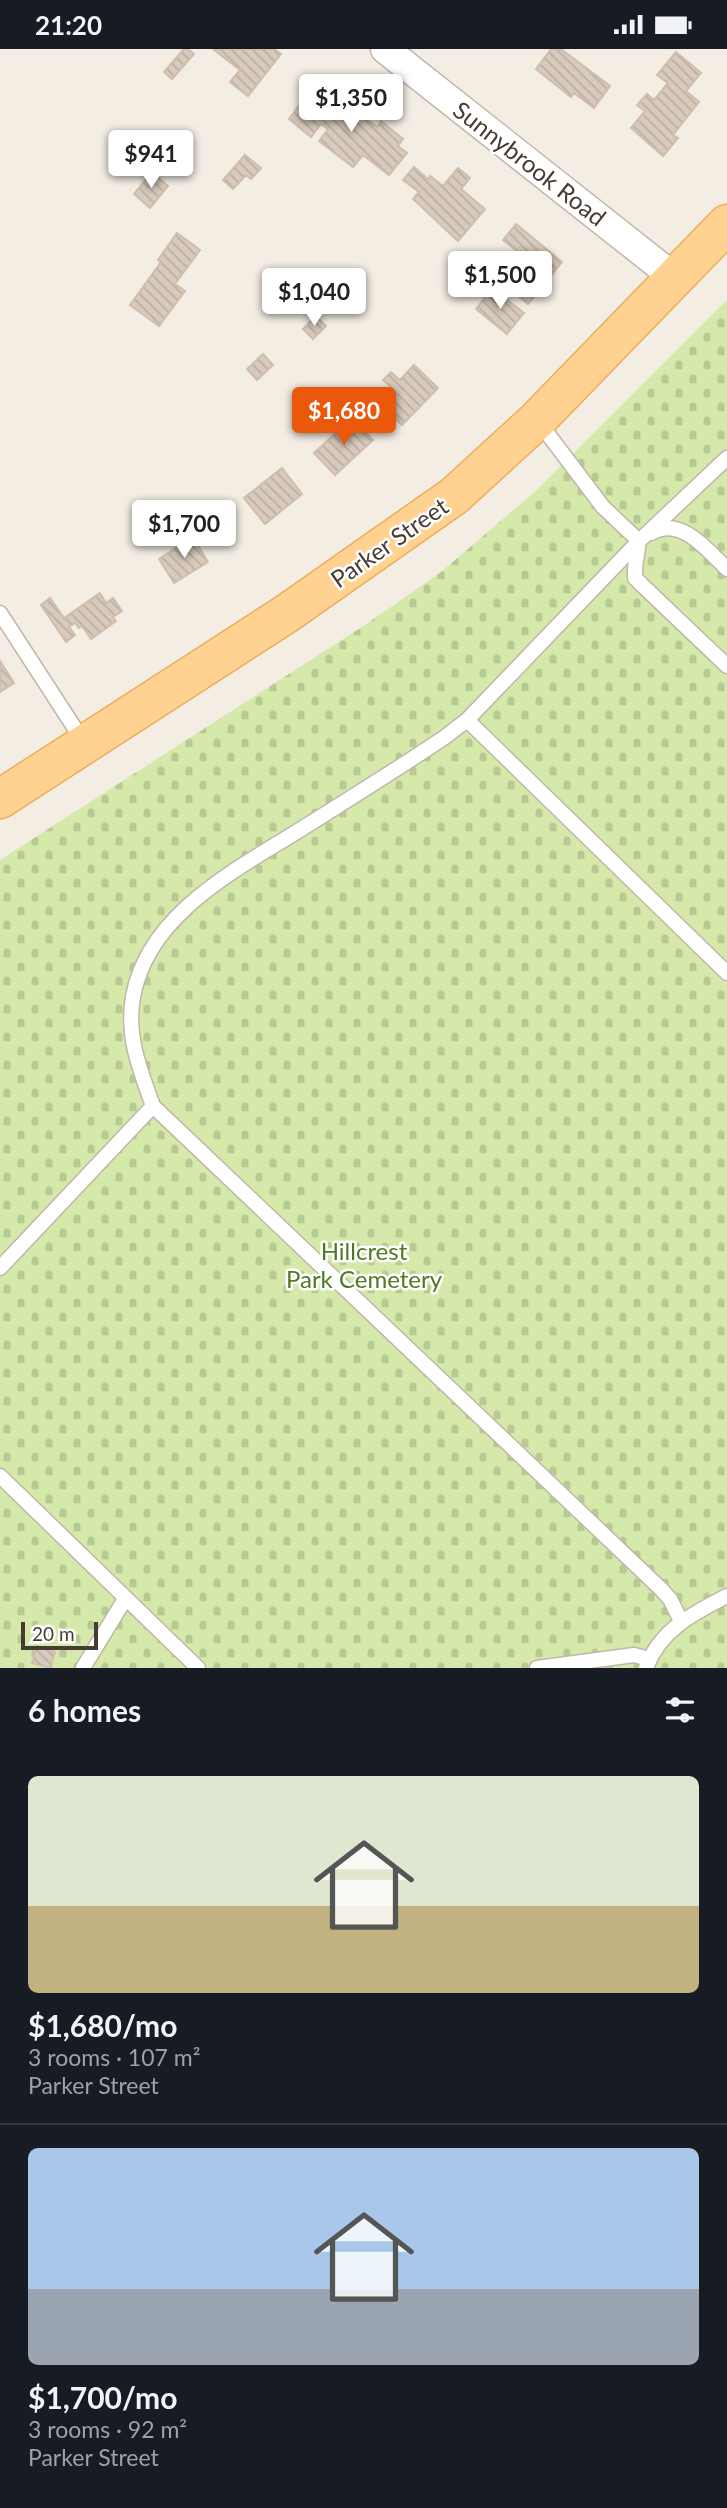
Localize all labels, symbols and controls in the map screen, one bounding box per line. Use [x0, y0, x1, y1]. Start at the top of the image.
text: 21:20 [35, 9, 102, 41]
pin: $1,350 [294, 74, 408, 134]
text: $1,350 [315, 83, 387, 111]
street label: Sunnybrook Road [448, 94, 612, 232]
pin: $941 [110, 131, 192, 190]
text: $941 [124, 139, 178, 167]
pin: $1,500 [443, 251, 557, 311]
text: $1,500 [464, 260, 536, 288]
pin: $1,040 [257, 268, 371, 328]
text: $1,040 [278, 277, 350, 305]
pin: $1,680 [287, 387, 401, 447]
text: $1,680 [308, 396, 380, 424]
street label: Parker Street [325, 491, 454, 593]
pin: $1,700 [127, 501, 241, 560]
text: $1,700 [148, 509, 220, 537]
park label: Hillcrest Park Cemetery [286, 1236, 443, 1293]
scale bar [21, 1619, 98, 1651]
text: 20 m [32, 1622, 75, 1645]
icon: filters [661, 1691, 699, 1729]
text: 6 homes [28, 1692, 141, 1728]
icon: home [301, 1822, 427, 1948]
text: $1,680/mo [28, 2007, 177, 2043]
text: 3 rooms · 107 m² [28, 2043, 200, 2071]
text: Parker Street [28, 2071, 159, 2099]
icon: home [301, 2194, 427, 2320]
text: $1,700/mo [28, 2379, 177, 2415]
text: 3 rooms · 92 m² [28, 2415, 187, 2443]
text: Parker Street [28, 2443, 159, 2471]

